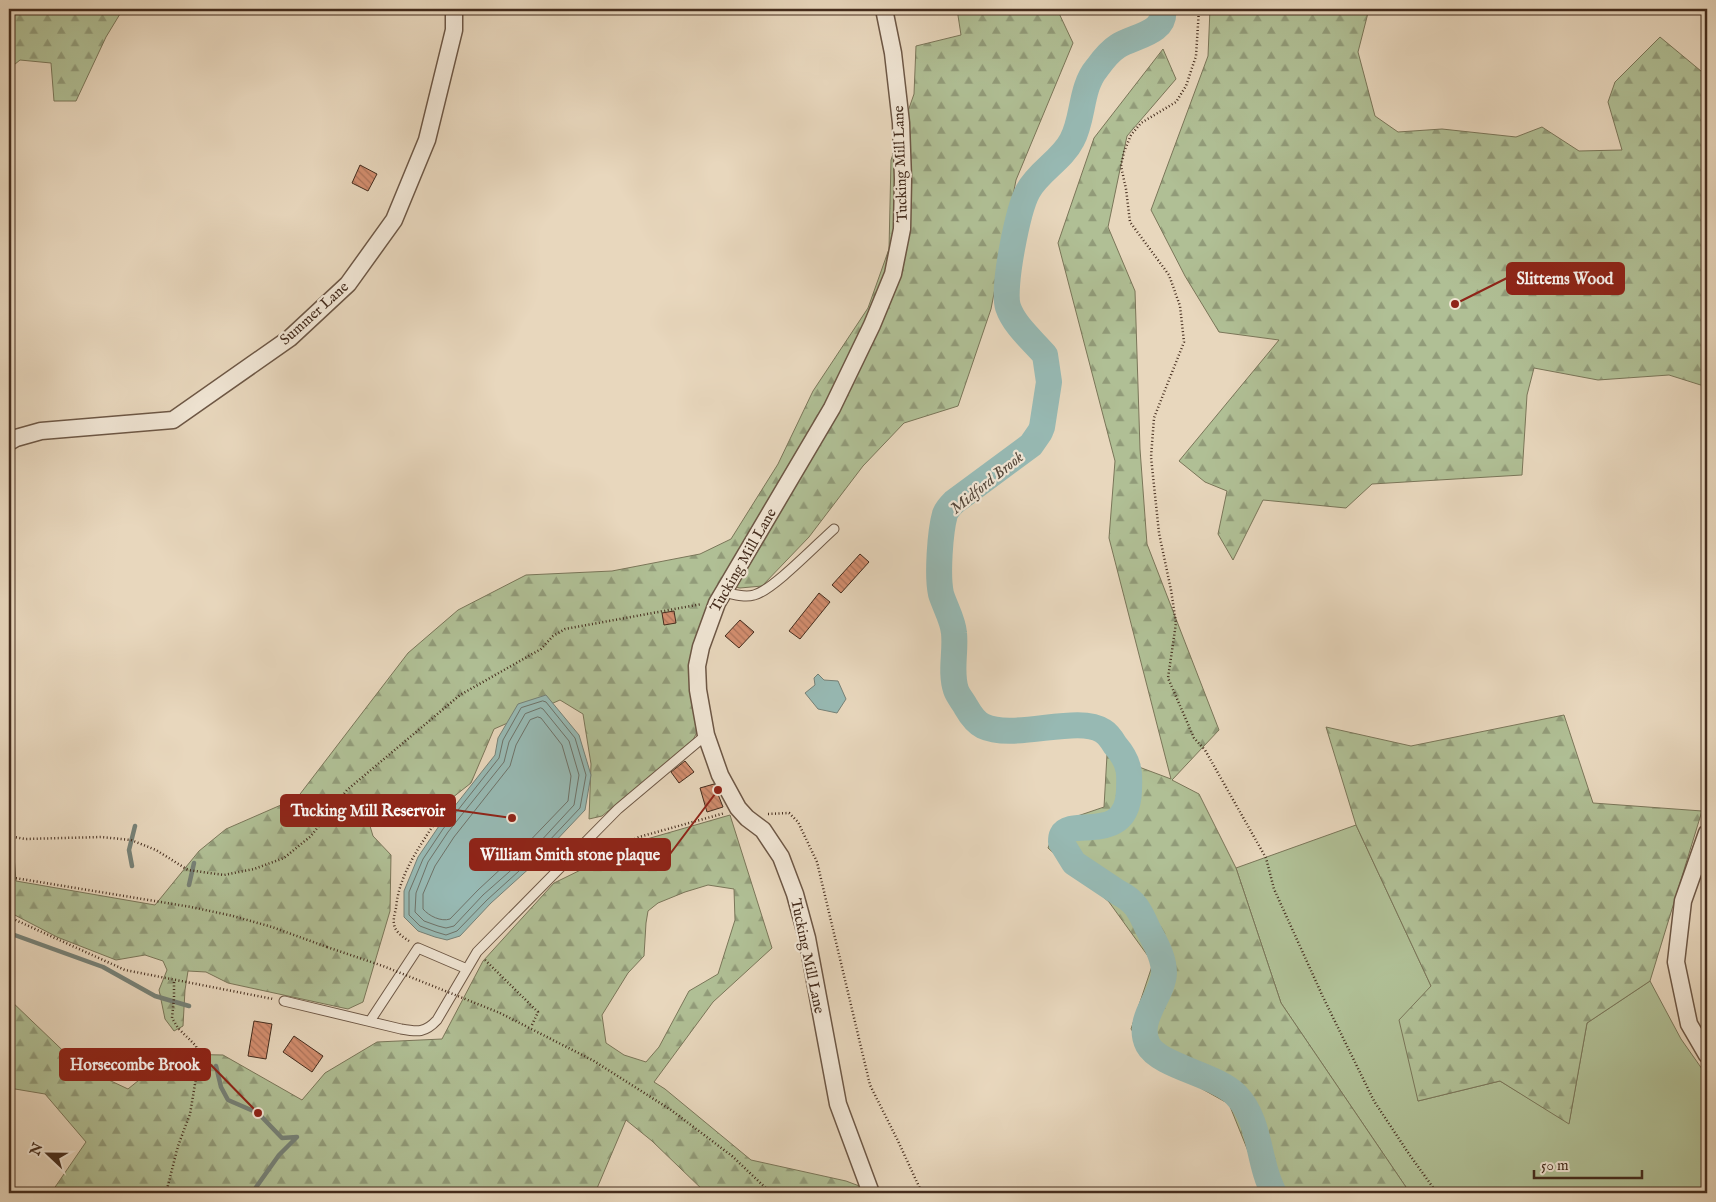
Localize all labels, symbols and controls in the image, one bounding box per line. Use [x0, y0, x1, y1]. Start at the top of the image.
street label: Tucking Mill Lane [889, 105, 912, 223]
callout: Slittems Wood [1507, 263, 1624, 294]
text: Slittems Wood [1517, 270, 1614, 290]
street label: Summer Lane [276, 277, 353, 349]
water label: Midford Brook [947, 448, 1028, 519]
street label: Tucking Mill Lane [706, 505, 781, 616]
callout: Tucking Mill Reservoir [281, 795, 455, 826]
text: Tucking Mill Reservoir [290, 802, 445, 822]
callout: William Smith stone plaque [470, 839, 670, 870]
text: William Smith stone plaque [479, 846, 661, 866]
street label: Tucking Mill Lane [786, 897, 829, 1015]
callout: Horsecombe Brook [60, 1049, 210, 1080]
text: Horsecombe Brook [70, 1056, 201, 1076]
north arrow [22, 1130, 72, 1180]
text: N [26, 1141, 47, 1159]
scale bar [1534, 1147, 1641, 1179]
text: 50 m [1541, 1156, 1569, 1175]

